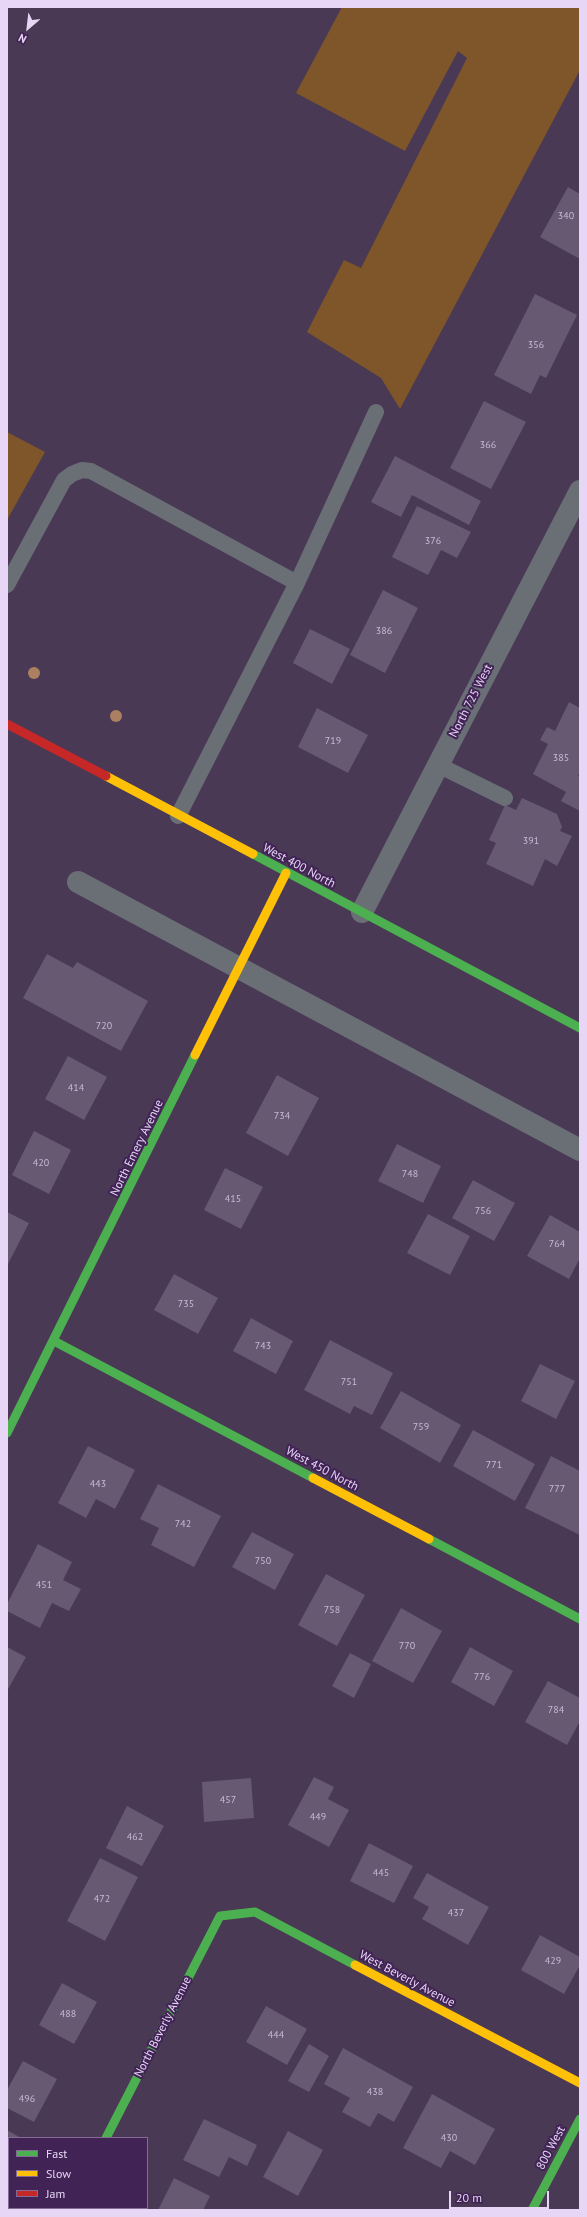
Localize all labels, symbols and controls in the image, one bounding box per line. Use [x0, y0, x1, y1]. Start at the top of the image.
north arrow [8, 8, 48, 48]
text: N [16, 31, 29, 46]
house number: 340 [558, 210, 574, 222]
house number: 356 [528, 339, 544, 351]
house number: 366 [480, 439, 496, 451]
house number: 376 [425, 535, 441, 547]
house number: 386 [376, 625, 392, 637]
street label: North 725 West [446, 662, 496, 740]
house number: 719 [325, 735, 341, 747]
house number: 385 [553, 752, 569, 764]
house number: 391 [523, 835, 539, 847]
street label: West 400 North [260, 841, 338, 891]
house number: 720 [96, 1020, 112, 1032]
house number: 414 [68, 1082, 84, 1094]
street label: North Emery Avenue [107, 1097, 167, 1199]
house number: 734 [274, 1110, 290, 1122]
house number: 420 [33, 1157, 49, 1169]
house number: 748 [402, 1168, 418, 1180]
house number: 415 [225, 1193, 241, 1205]
house number: 756 [475, 1205, 491, 1217]
house number: 764 [549, 1238, 565, 1250]
house number: 735 [178, 1298, 194, 1310]
house number: 743 [255, 1340, 271, 1352]
house number: 751 [341, 1376, 357, 1388]
house number: 759 [413, 1421, 429, 1433]
street label: West 450 North [283, 1444, 361, 1494]
house number: 771 [486, 1459, 502, 1471]
house number: 443 [90, 1478, 106, 1490]
house number: 777 [549, 1483, 565, 1495]
house number: 742 [175, 1518, 191, 1530]
house number: 750 [255, 1555, 271, 1567]
house number: 451 [36, 1579, 52, 1591]
house number: 758 [324, 1604, 340, 1616]
house number: 770 [399, 1640, 415, 1652]
house number: 776 [474, 1671, 490, 1683]
house number: 784 [548, 1704, 564, 1716]
house number: 457 [220, 1794, 236, 1806]
house number: 449 [310, 1811, 326, 1823]
house number: 462 [127, 1831, 143, 1843]
house number: 445 [373, 1867, 389, 1879]
house number: 472 [94, 1893, 110, 1905]
house number: 437 [448, 1907, 464, 1919]
street label: West Beverly Avenue [357, 1948, 457, 2010]
house number: 429 [545, 1955, 561, 1967]
street label: North Beverly Avenue [131, 1974, 195, 2080]
house number: 488 [60, 2008, 76, 2020]
house number: 444 [268, 2029, 284, 2041]
house number: 438 [367, 2086, 383, 2098]
house number: 496 [19, 2093, 35, 2105]
street label: 800 West [533, 2124, 569, 2172]
house number: 430 [441, 2132, 457, 2144]
legend [8, 2137, 148, 2209]
text: Fast [46, 2146, 67, 2161]
text: Slow [46, 2166, 71, 2181]
scale bar [451, 2183, 551, 2209]
text: Jam [46, 2186, 65, 2201]
text: 20 m [456, 2190, 482, 2205]

